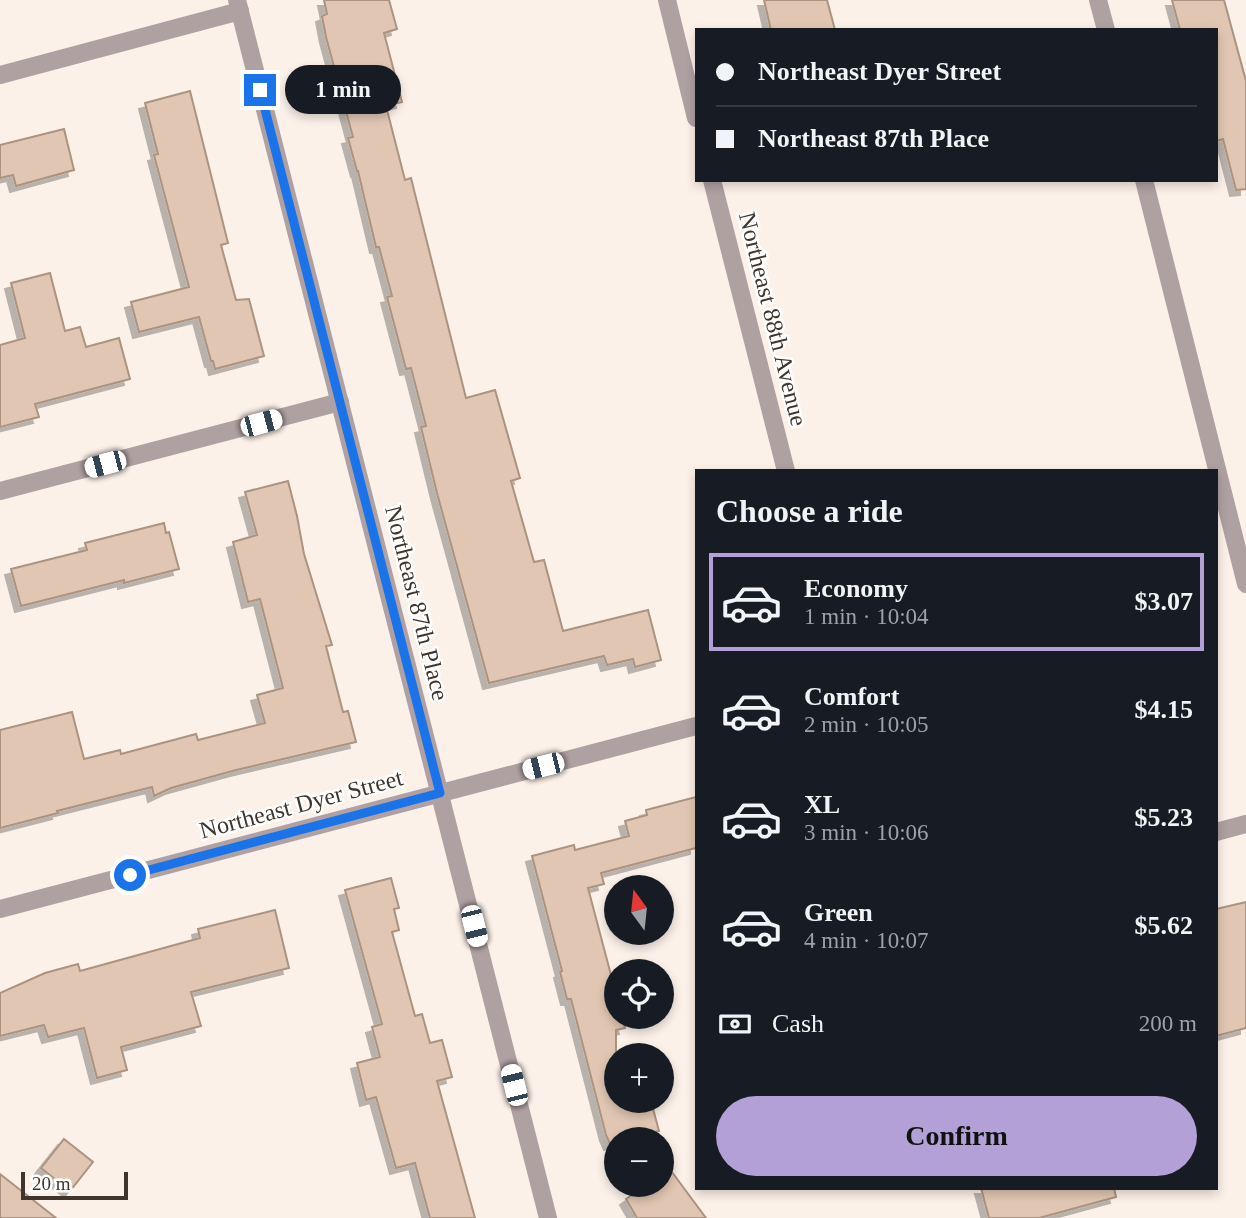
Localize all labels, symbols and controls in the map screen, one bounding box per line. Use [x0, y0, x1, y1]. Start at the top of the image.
text: Northeast Dyer Street [758, 57, 1001, 86]
callout: 1 min [284, 66, 400, 114]
route end [244, 74, 276, 106]
text: 1 min [315, 77, 371, 102]
text: Northeast 87th Place [758, 124, 989, 153]
street label: Northeast 88th Avenue [734, 209, 812, 429]
car [238, 407, 285, 439]
car [82, 448, 129, 480]
text: Choose a ride [716, 493, 903, 529]
street label: Northeast 87th Place [380, 503, 454, 703]
icon: car [720, 571, 783, 634]
text: Economy [804, 574, 908, 603]
text: $3.07 [1135, 587, 1193, 616]
text: 1 min · 10:04 [804, 604, 929, 629]
icon: car [720, 679, 783, 742]
text: Comfort [804, 682, 899, 711]
text: $4.15 [1135, 695, 1193, 724]
text: 2 min · 10:05 [804, 712, 929, 737]
car [521, 751, 566, 781]
street label: Northeast Dyer Street [197, 764, 406, 844]
icon: car [720, 787, 783, 850]
text: XL [804, 790, 840, 819]
text: $5.23 [1135, 803, 1193, 832]
text: 3 min · 10:06 [804, 820, 929, 845]
route start [114, 859, 146, 891]
north arrow [604, 875, 674, 945]
map controls [604, 875, 674, 1197]
icon: car [720, 895, 783, 958]
text: Green [804, 898, 873, 927]
car [459, 903, 490, 949]
text: $5.62 [1135, 911, 1193, 940]
text: 4 min · 10:07 [804, 928, 929, 953]
button: locate [604, 959, 674, 1029]
icon: cash [716, 1005, 754, 1043]
text: Cash [772, 1009, 824, 1038]
text: 200 m [1139, 1011, 1197, 1036]
button: + [604, 1043, 674, 1113]
car [499, 1062, 530, 1108]
button: Confirm [716, 1096, 1197, 1176]
button: − [604, 1127, 674, 1197]
scale bar [21, 1169, 128, 1201]
text: 20 m [32, 1173, 71, 1194]

